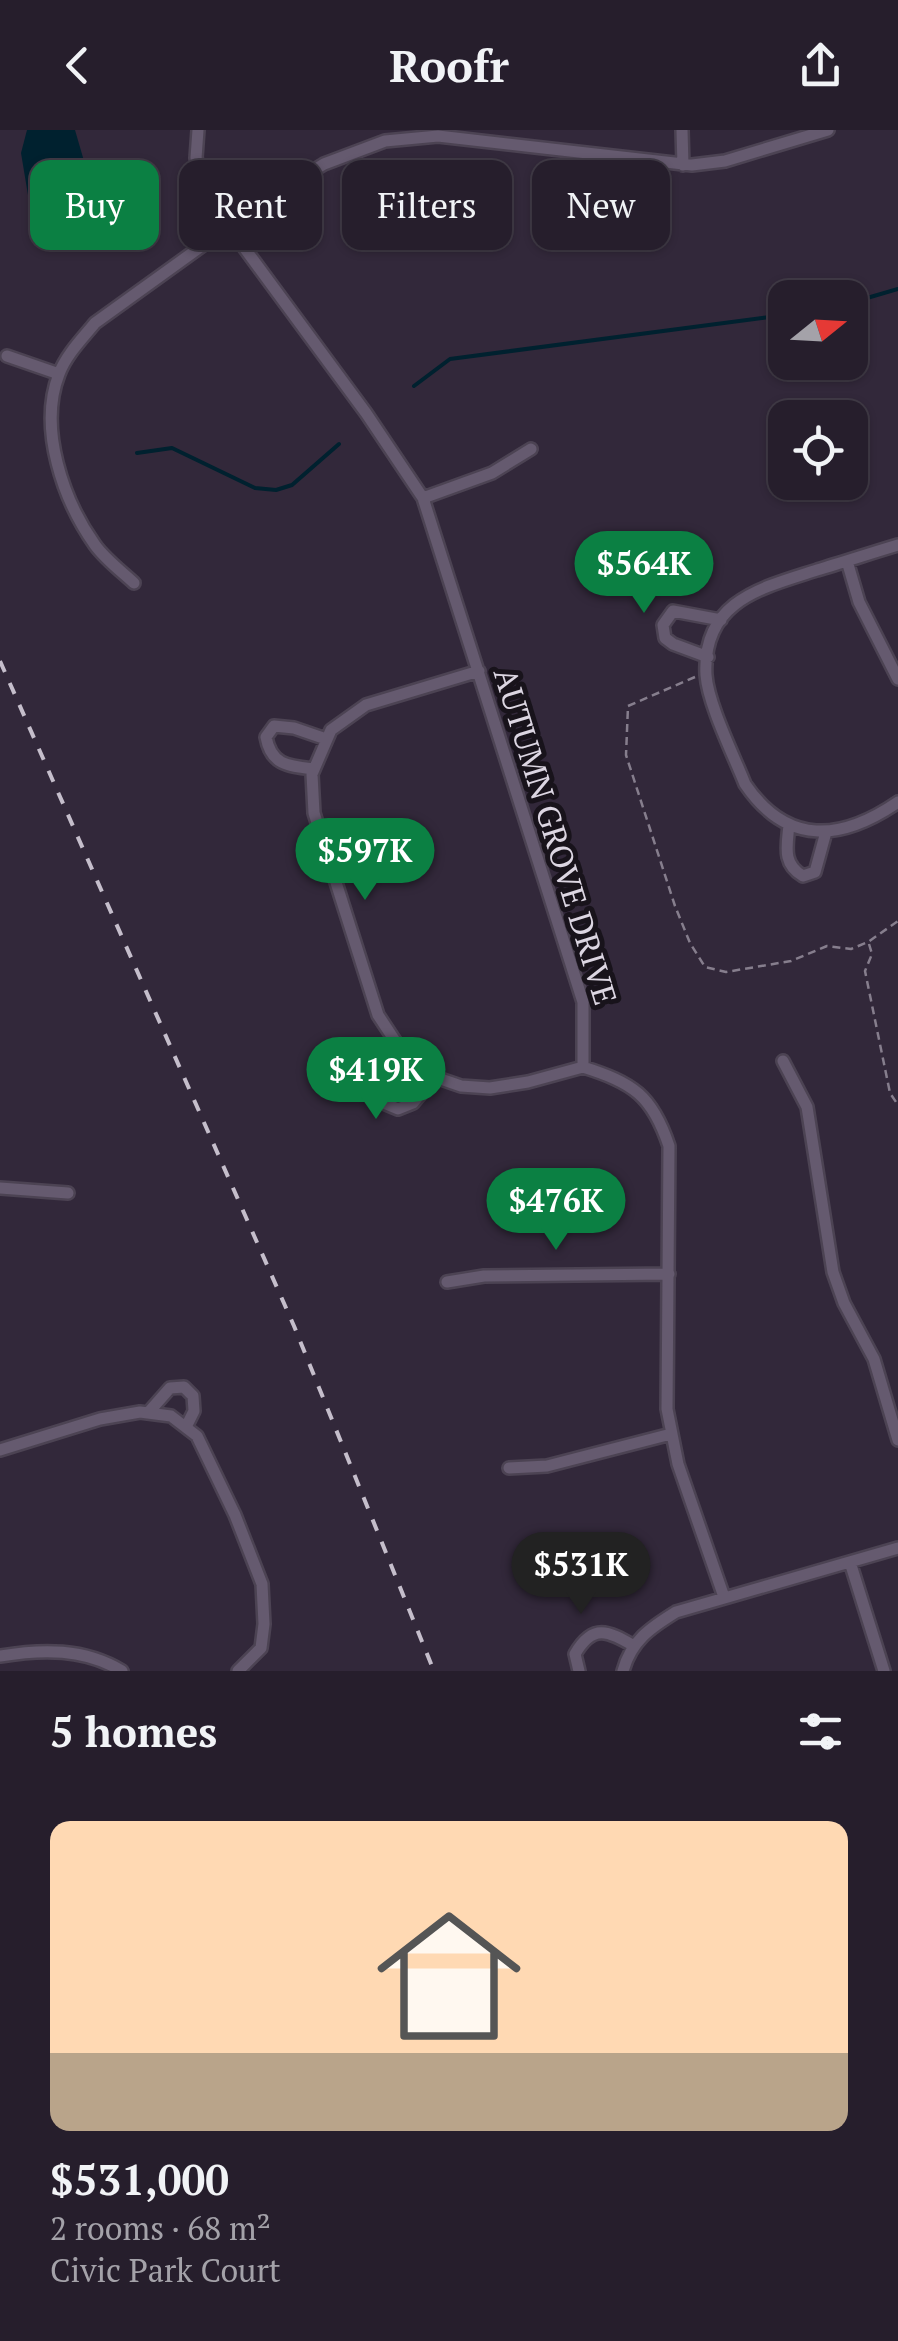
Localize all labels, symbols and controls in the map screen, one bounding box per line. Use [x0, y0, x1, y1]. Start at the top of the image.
text: Roofr [389, 35, 509, 95]
icon: back [50, 38, 105, 93]
icon: share [793, 38, 848, 93]
chip: Buy [30, 160, 159, 250]
chip: Rent [179, 160, 322, 250]
chip: Filters [342, 160, 512, 250]
chip: New [532, 160, 670, 250]
north arrow [768, 280, 868, 380]
map controls [768, 280, 868, 500]
button: locate [768, 400, 868, 500]
pin: $564K [574, 531, 714, 616]
text: $564K [596, 542, 692, 584]
street label: AUTUMN GROVE DRIVE [485, 662, 627, 1010]
pin: $597K [295, 818, 435, 903]
text: $597K [317, 829, 413, 871]
pin: $419K [306, 1037, 446, 1122]
text: $419K [328, 1048, 424, 1090]
pin: $476K [486, 1168, 626, 1253]
text: $476K [508, 1179, 604, 1221]
pin: $531K [511, 1532, 651, 1617]
text: $531K [533, 1543, 629, 1585]
text: 5 homes [50, 1703, 217, 1759]
icon: filters [793, 1704, 848, 1759]
icon: home [359, 1886, 539, 2066]
text: $531,000 [50, 2151, 229, 2207]
text: 2 rooms · 68 m² [50, 2207, 271, 2249]
text: Civic Park Court [50, 2249, 281, 2291]

